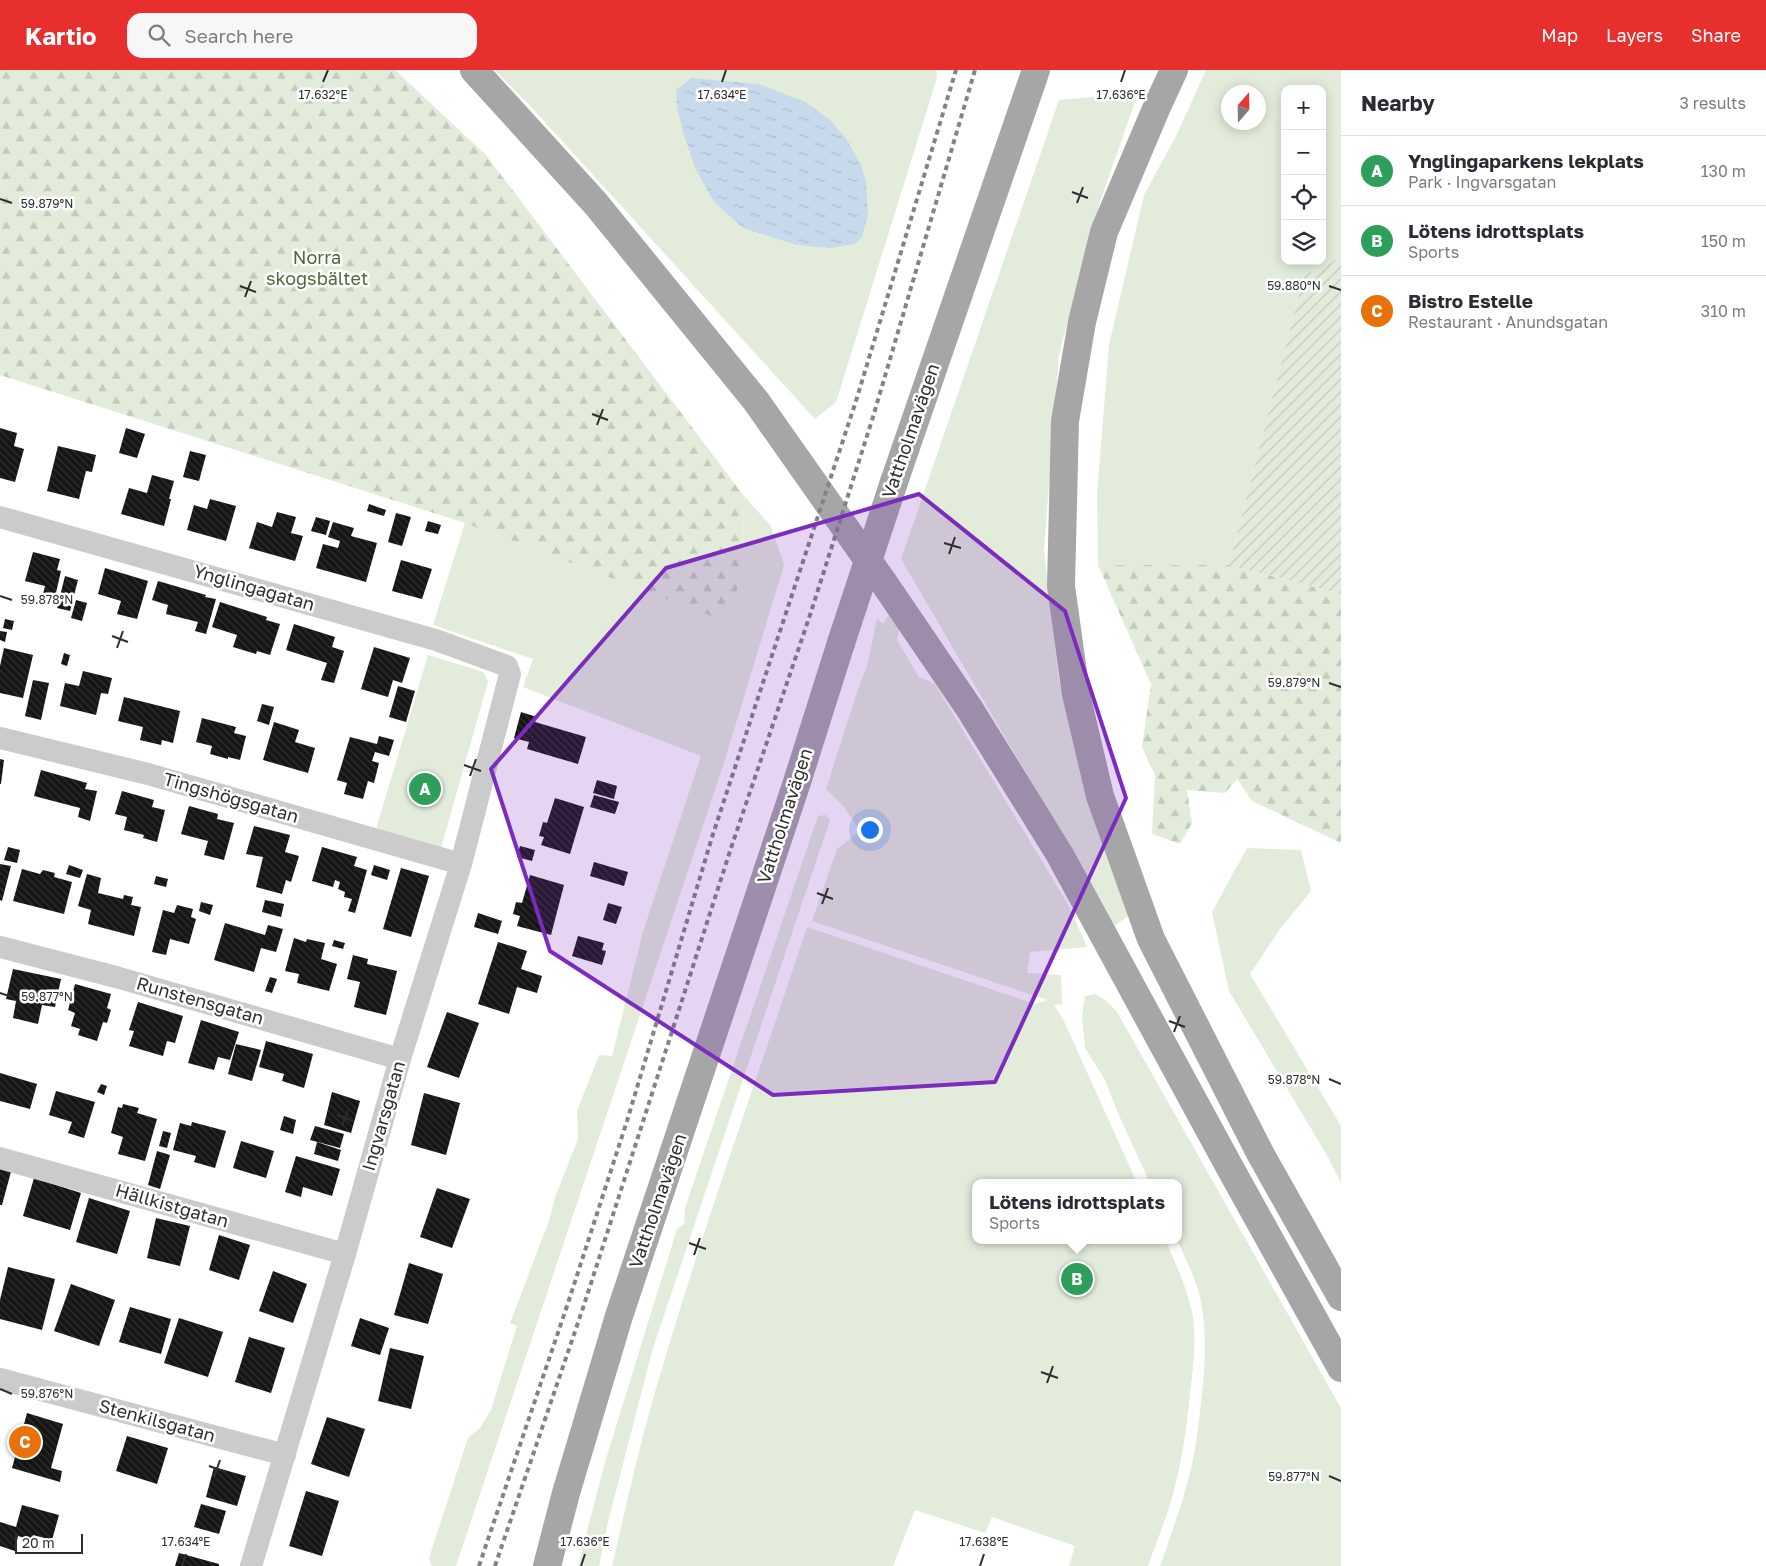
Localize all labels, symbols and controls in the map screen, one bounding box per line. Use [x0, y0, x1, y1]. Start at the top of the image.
search box [127, 13, 477, 58]
text: Kartio [25, 21, 97, 50]
icon: search [145, 21, 173, 49]
text: Search here [185, 24, 293, 47]
text: Map [1541, 24, 1578, 46]
text: Layers [1606, 24, 1663, 46]
text: Share [1691, 24, 1741, 46]
north arrow [1221, 85, 1266, 130]
map controls [1281, 85, 1326, 265]
button: + [1281, 85, 1326, 130]
text: 17.632°E [298, 87, 348, 102]
text: 17.634°E [698, 87, 746, 102]
text: 17.636°E [1096, 87, 1146, 102]
text: Nearby [1361, 90, 1435, 116]
text: 3 results [1679, 93, 1746, 113]
button: − [1281, 130, 1326, 175]
text: Ynglingaparkens lekplats [1408, 149, 1644, 172]
text: A [1371, 161, 1383, 181]
text: 130 m [1701, 161, 1746, 181]
text: Park · Ingvarsgatan [1408, 172, 1556, 192]
button: locate [1281, 175, 1326, 220]
text: 59.879°N [21, 196, 73, 211]
text: Lötens idrottsplats [1408, 219, 1584, 242]
button: layers [1281, 220, 1326, 265]
text: B [1371, 231, 1383, 251]
text: 150 m [1701, 231, 1746, 251]
text: Sports [1408, 242, 1459, 262]
park label: Norra skogsbältet [266, 246, 368, 289]
text: 59.880°N [1267, 278, 1321, 293]
text: Bistro Estelle [1408, 289, 1533, 312]
text: C [1371, 301, 1383, 321]
text: 310 m [1701, 301, 1746, 321]
text: Restaurant · Anundsgatan [1408, 312, 1608, 332]
street label: Vattholmavägen [877, 360, 943, 501]
street label: Ynglingagatan [191, 559, 317, 615]
text: 59.878°N [21, 592, 73, 607]
text: 59.879°N [1268, 675, 1320, 690]
street label: Vattholmavägen [752, 745, 816, 886]
street label: Tingshögsgatan [161, 767, 301, 827]
pin: A [409, 770, 441, 808]
your location [857, 817, 883, 843]
street label: Runstensgatan [134, 971, 266, 1029]
text: 59.877°N [21, 989, 73, 1004]
street label: Ingvarsgatan [357, 1058, 409, 1173]
text: 59.878°N [1268, 1072, 1320, 1087]
street label: Vattholmavägen [624, 1130, 690, 1271]
street label: Hällkistgatan [113, 1178, 231, 1232]
popup [972, 1179, 1182, 1244]
text: Lötens idrottsplats [989, 1190, 1165, 1213]
text: Sports [989, 1213, 1040, 1233]
pin: B [1061, 1260, 1093, 1298]
text: 59.876°N [21, 1386, 73, 1401]
street label: Stenkilsgatan [97, 1394, 218, 1446]
pin: C [9, 1423, 41, 1461]
text: 59.877°N [1268, 1469, 1320, 1484]
scale bar [15, 1531, 82, 1554]
text: 20 m [22, 1534, 55, 1551]
text: 17.634°E [162, 1534, 210, 1549]
text: 17.636°E [560, 1534, 610, 1549]
text: 17.638°E [959, 1534, 1009, 1549]

